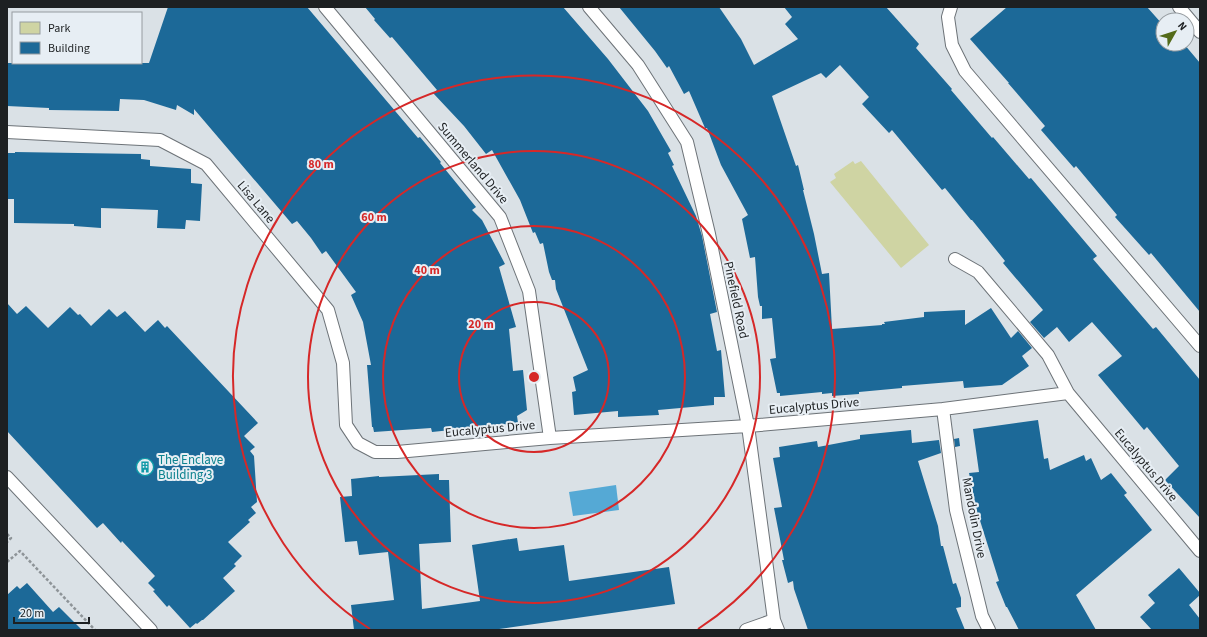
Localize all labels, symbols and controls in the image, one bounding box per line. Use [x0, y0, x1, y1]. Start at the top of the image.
legend [12, 12, 142, 64]
north arrow [1155, 12, 1195, 52]
text: N [1174, 18, 1191, 34]
text: Park [48, 20, 70, 37]
text: Building [48, 40, 90, 57]
street label: Summerland Drive [433, 118, 513, 208]
text: 80 m [308, 156, 334, 173]
street label: Lisa Lane [233, 177, 279, 227]
text: 60 m [361, 209, 387, 226]
street label: Pinefield Road [719, 260, 753, 340]
text: 40 m [414, 262, 440, 279]
text: 20 m [468, 316, 494, 333]
centre of rings [527, 370, 541, 384]
street label: Eucalyptus Drive [768, 393, 860, 419]
street label: Eucalyptus Drive [444, 416, 536, 442]
street label: Eucalyptus Drive [1110, 425, 1182, 505]
place label: The Enclave Building 3 [158, 451, 223, 484]
building icon: The Enclave Building 3 [135, 457, 155, 477]
street label: Mandolin Drive [957, 476, 991, 560]
scale bar [14, 599, 89, 625]
text: 20 m [20, 605, 44, 622]

